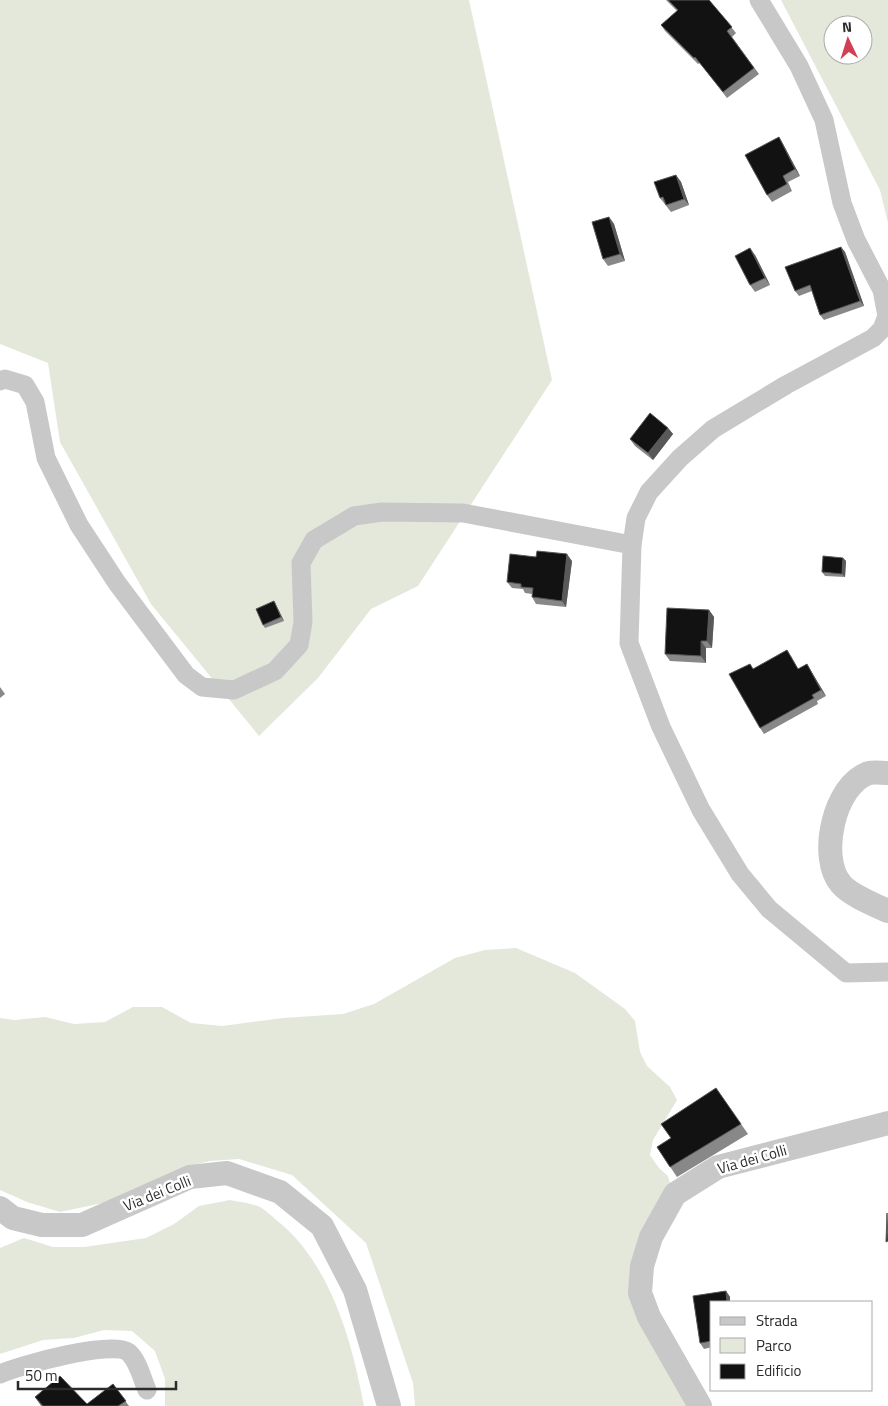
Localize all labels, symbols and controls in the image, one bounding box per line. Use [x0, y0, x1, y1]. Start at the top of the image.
north arrow [823, 15, 873, 65]
text: N [841, 16, 853, 37]
street label: Via dei Colli [715, 1138, 789, 1180]
street label: Via dei Colli [120, 1169, 194, 1217]
legend [710, 1301, 873, 1391]
text: Strada [756, 1309, 798, 1332]
text: Parco [756, 1334, 792, 1357]
scale bar [18, 1358, 175, 1390]
text: Edificio [756, 1359, 801, 1382]
text: 50 m [25, 1364, 58, 1387]

